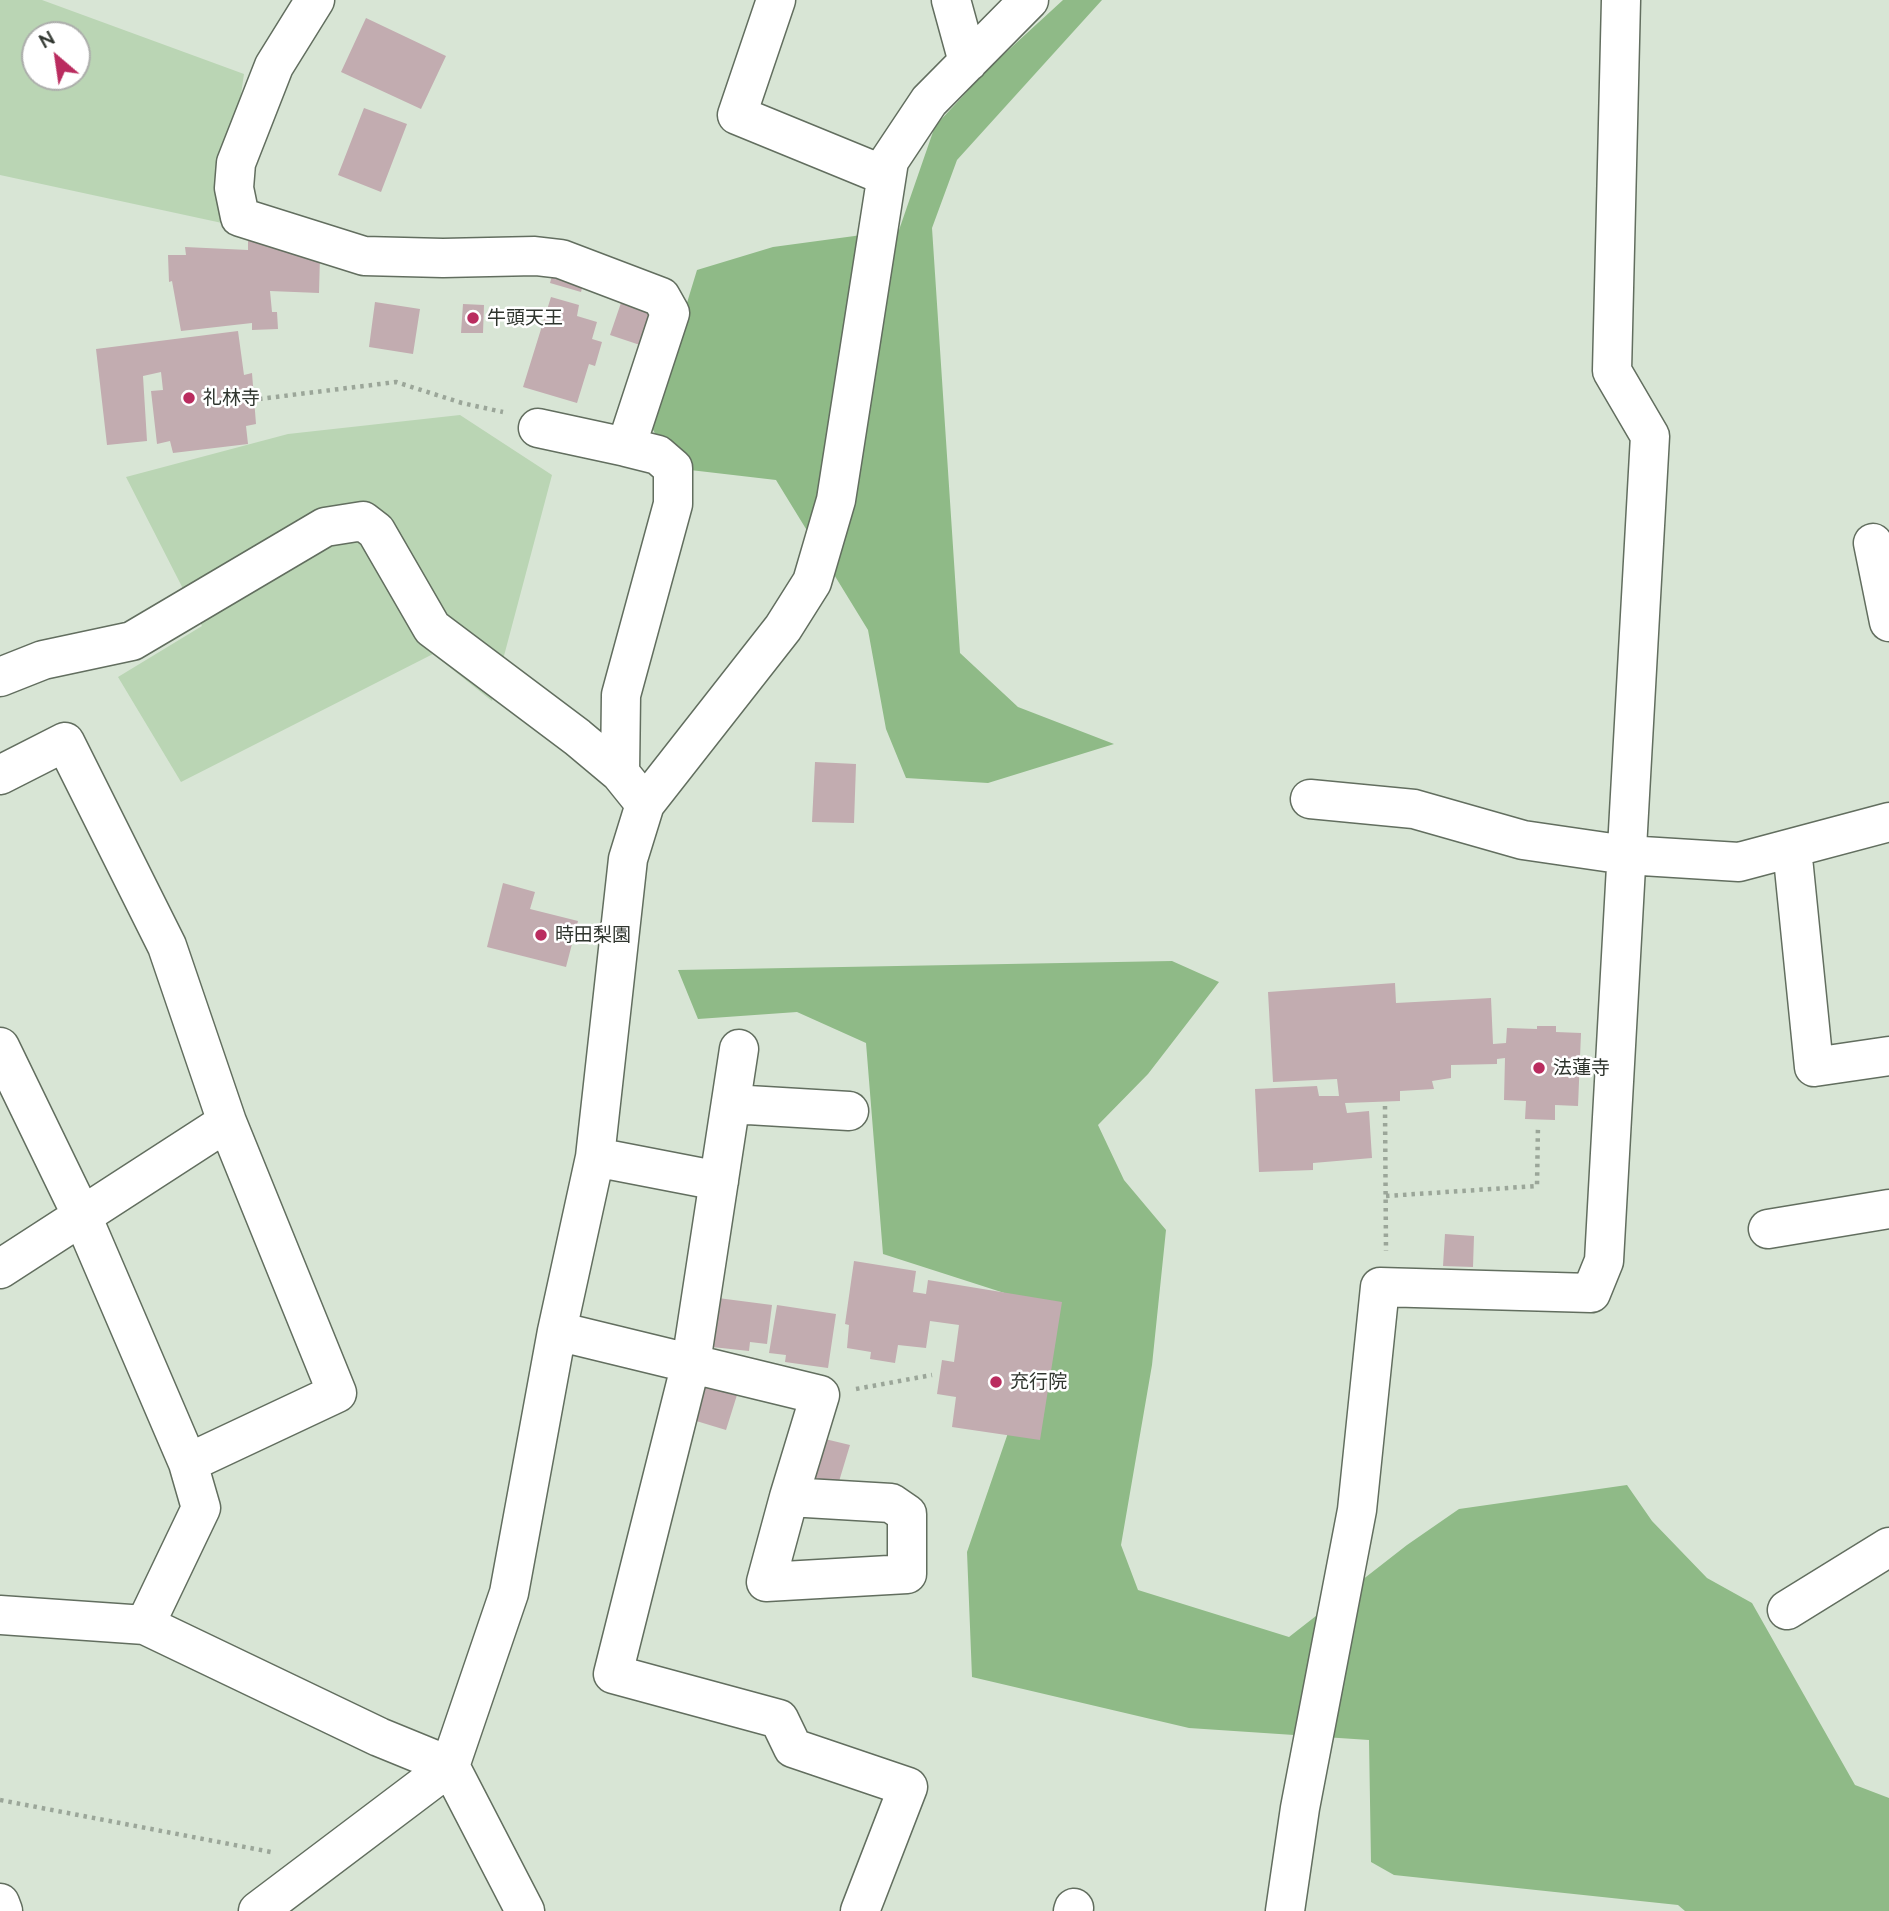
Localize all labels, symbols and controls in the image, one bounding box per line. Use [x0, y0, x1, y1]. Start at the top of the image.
north arrow [21, 21, 91, 91]
text: N [35, 25, 59, 53]
place label: 牛頭天王 [487, 307, 563, 329]
marker: 牛頭天王 [465, 310, 481, 326]
place label: 礼林寺 [203, 387, 260, 409]
marker: 礼林寺 [181, 390, 197, 406]
place label: 時田梨園 [555, 924, 631, 946]
marker: 時田梨園 [533, 927, 549, 943]
place label: 法蓮寺 [1553, 1057, 1610, 1079]
marker: 法蓮寺 [1531, 1060, 1547, 1076]
place label: 充行院 [1010, 1371, 1067, 1393]
marker: 充行院 [988, 1374, 1004, 1390]

